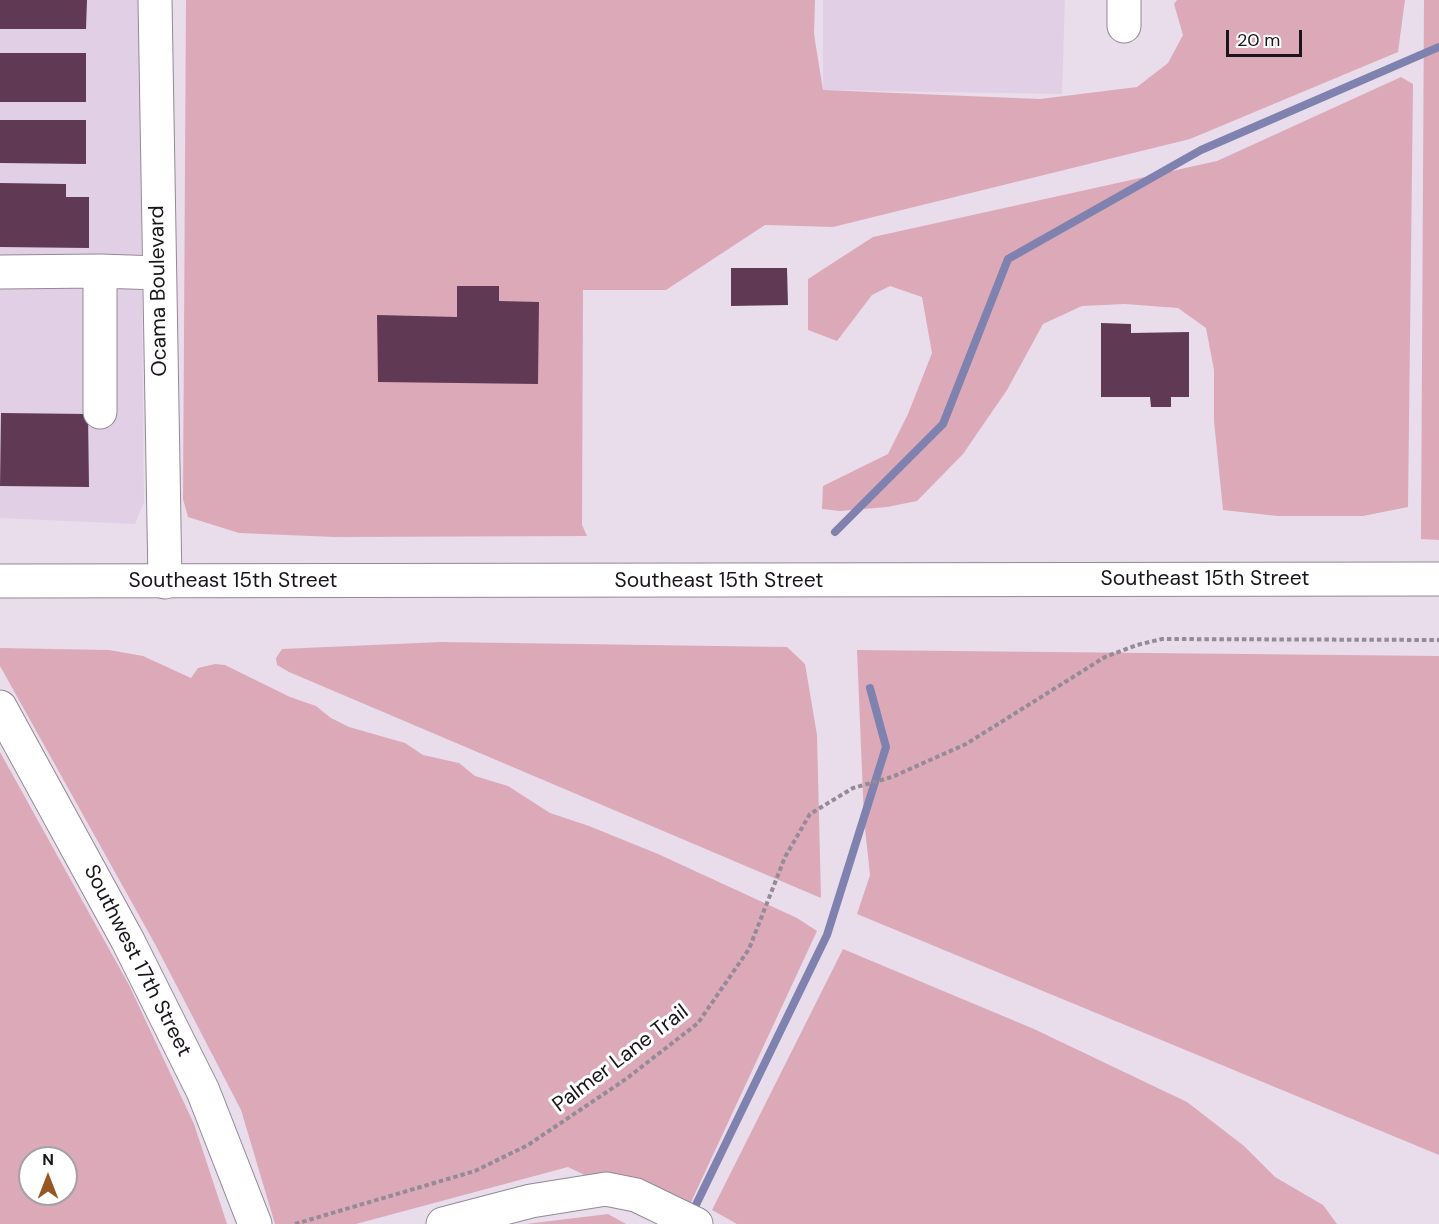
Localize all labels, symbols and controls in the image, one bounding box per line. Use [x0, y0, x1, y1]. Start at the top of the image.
scale bar [1229, 18, 1306, 56]
text: 20 m [1237, 28, 1280, 52]
street label: Ocama Boulevard [145, 205, 173, 377]
street label: Southeast 15th Street [1101, 566, 1309, 592]
street label: Southeast 15th Street [129, 568, 337, 594]
street label: Southeast 15th Street [615, 568, 823, 594]
street label: Southwest 17th Street [78, 861, 196, 1061]
street label: Palmer Lane Trail [548, 1000, 694, 1118]
north arrow [18, 1146, 78, 1206]
text: N [42, 1149, 54, 1170]

